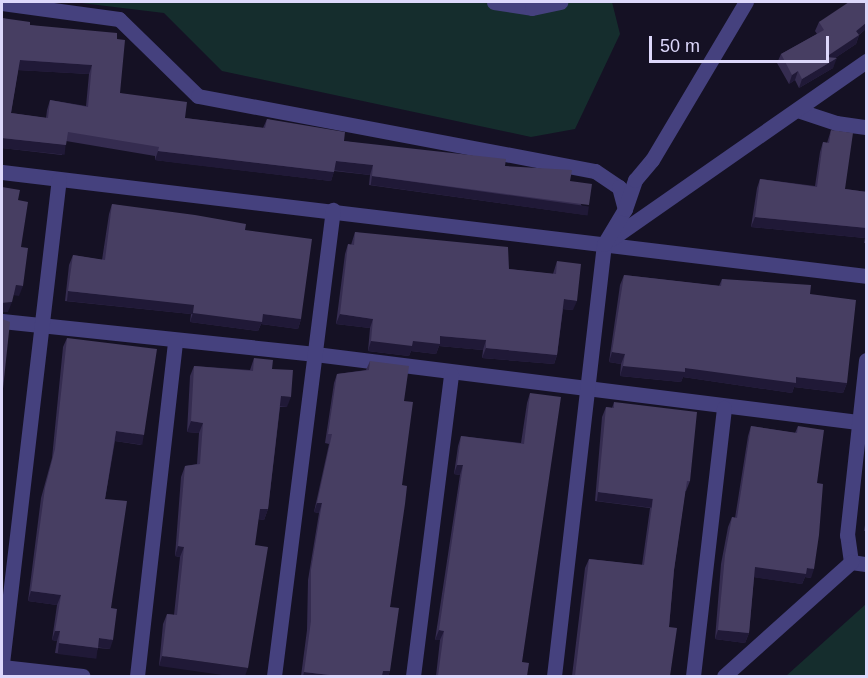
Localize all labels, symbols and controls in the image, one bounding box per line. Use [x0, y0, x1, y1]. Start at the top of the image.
scale bar [652, 24, 832, 62]
text: 50 m [660, 36, 700, 56]

